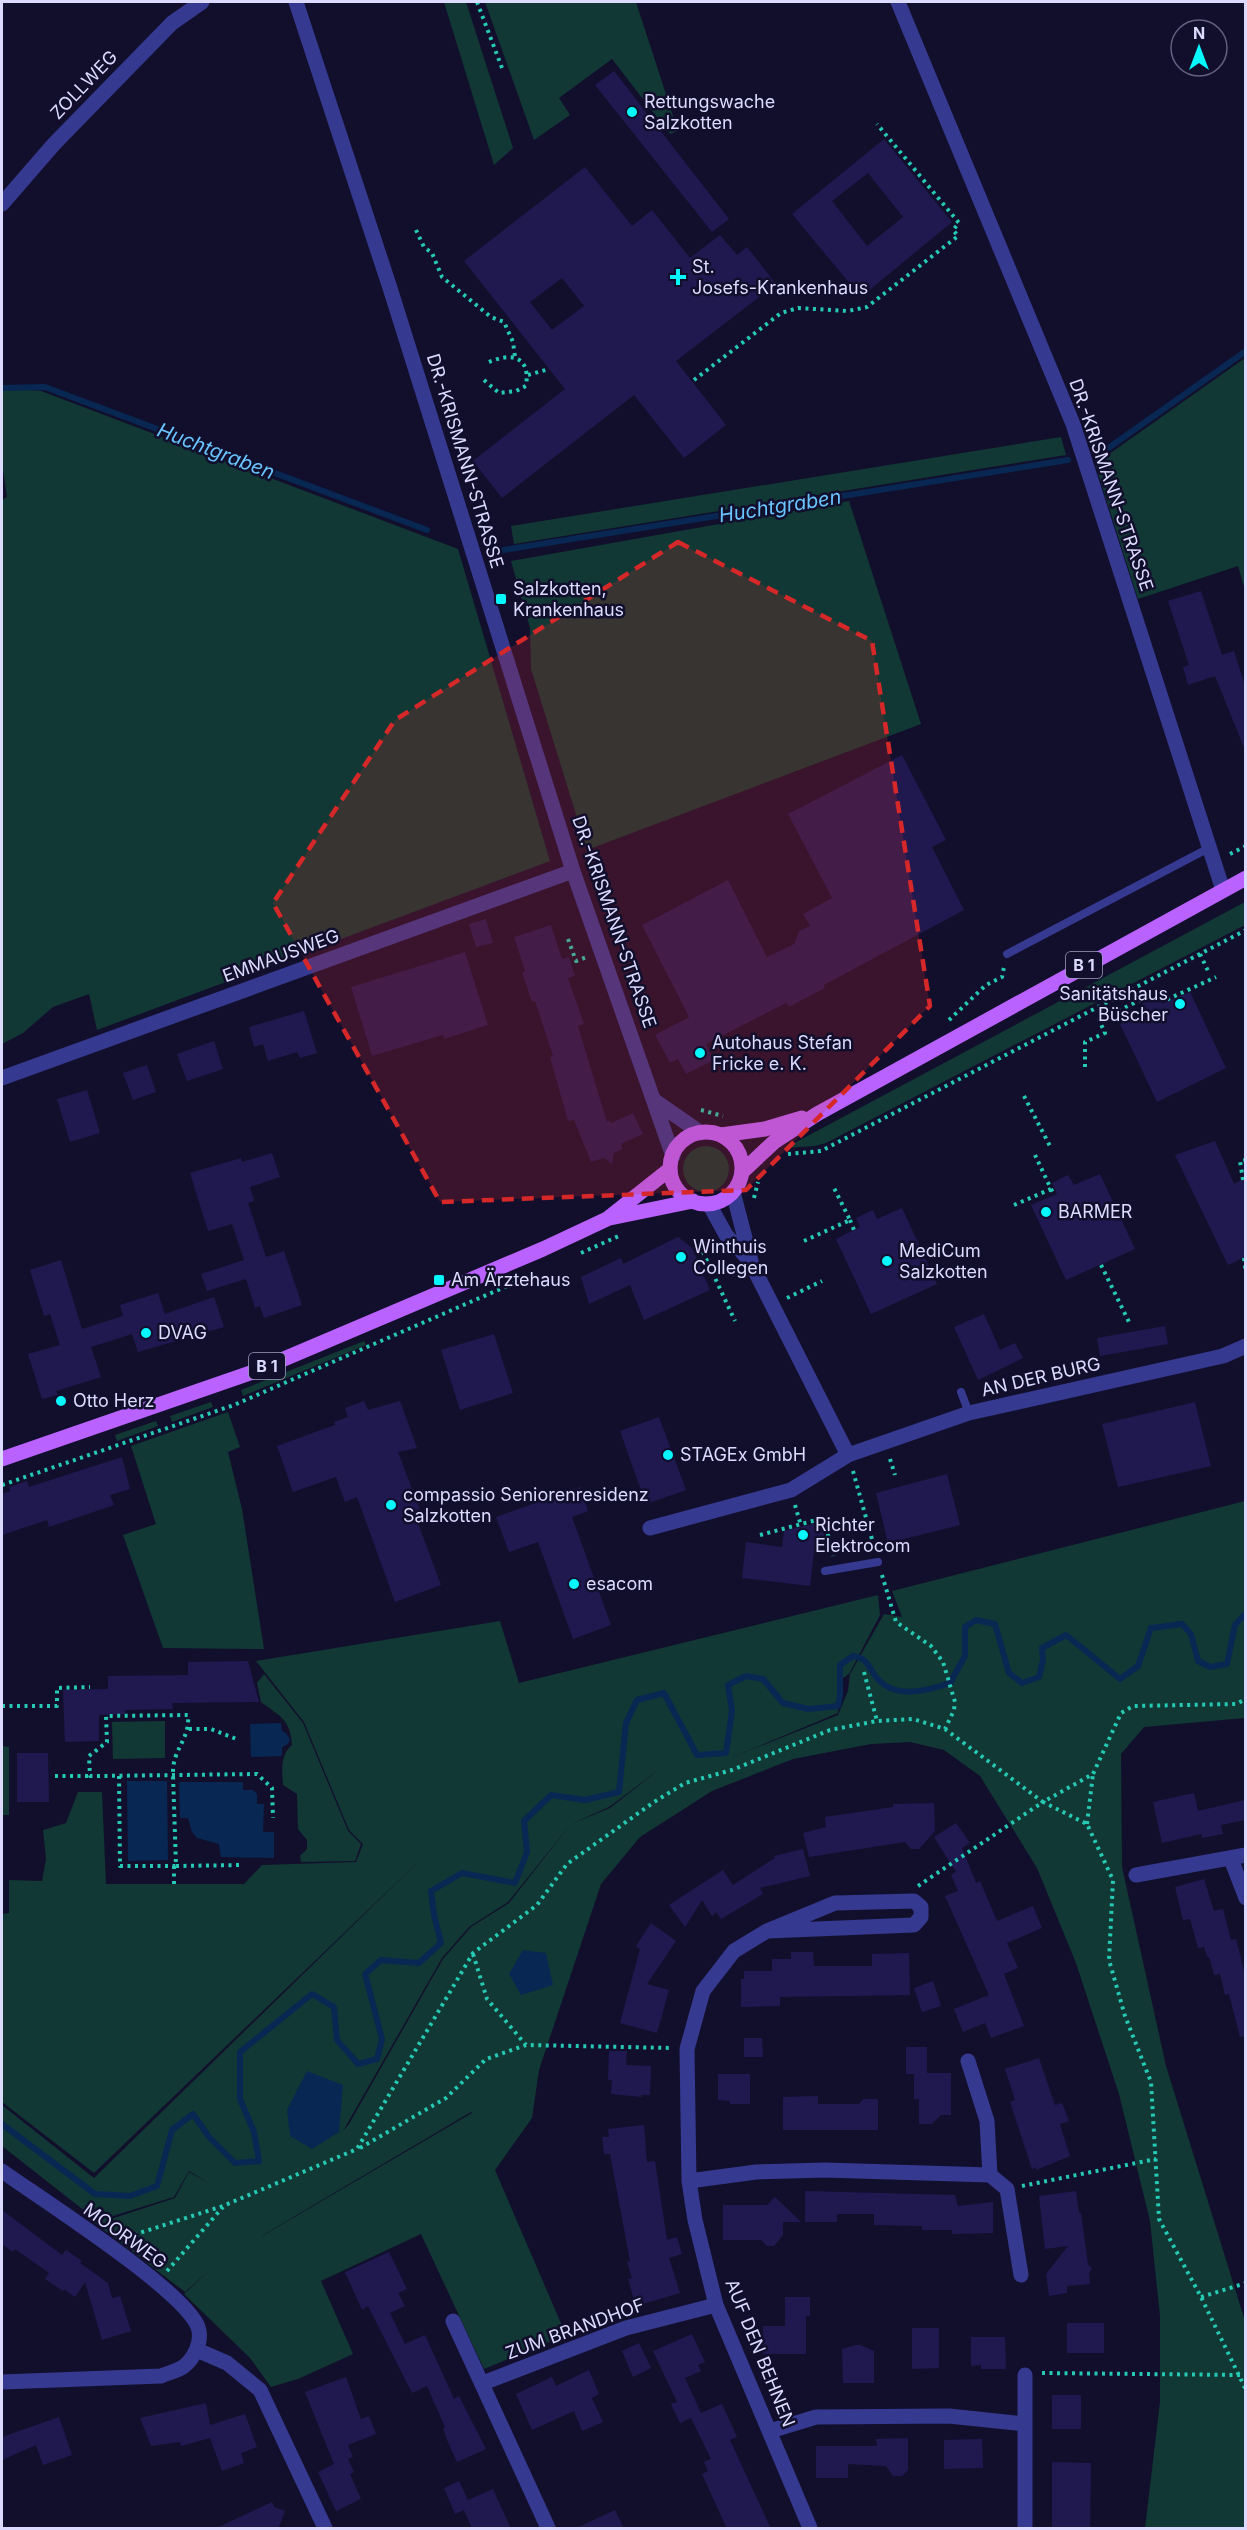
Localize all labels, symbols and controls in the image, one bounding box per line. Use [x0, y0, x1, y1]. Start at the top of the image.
north arrow [1169, 18, 1229, 78]
text: N [1193, 23, 1205, 43]
street label: ZOLLWEG [46, 46, 121, 123]
place label: Rettungswache Salzkotten [644, 91, 775, 133]
marker: Rettungswache Salzkotten [625, 105, 639, 119]
place label: St. Josefs-Krankenhaus [692, 256, 868, 298]
marker: St. Josefs-Krankenhaus [669, 268, 687, 286]
street label: DR.-KRISMANN-STRASSE [423, 351, 508, 571]
street label: DR.-KRISMANN-STRASSE [1065, 376, 1158, 594]
water label: Huchtgraben [154, 418, 278, 484]
water label: Huchtgraben [717, 484, 843, 528]
place label: Salzkotten, Krankenhaus [513, 578, 624, 620]
marker: Salzkotten, Krankenhaus [494, 592, 508, 606]
street label: DR.-KRISMANN-STRASSE [568, 813, 661, 1031]
street label: EMMAUSWEG [220, 925, 342, 986]
road number: B 1 [1066, 952, 1102, 978]
place label: Sanitätshaus Büscher [1059, 983, 1168, 1025]
marker: Sanitätshaus Büscher [1173, 997, 1187, 1011]
place label: Autohaus Stefan Fricke e. K. [712, 1032, 852, 1074]
marker: Autohaus Stefan Fricke e. K. [693, 1046, 707, 1060]
place label: BARMER [1058, 1201, 1133, 1222]
marker: BARMER [1039, 1205, 1053, 1219]
place label: Winthuis Collegen [693, 1236, 768, 1278]
place label: MediCum Salzkotten [899, 1240, 988, 1282]
marker: Winthuis Collegen [674, 1250, 688, 1264]
marker: MediCum Salzkotten [880, 1254, 894, 1268]
place label: Am Ärztehaus [451, 1268, 571, 1290]
marker: Am Ärztehaus [432, 1273, 446, 1287]
place label: DVAG [158, 1322, 207, 1343]
marker: DVAG [139, 1326, 153, 1340]
road number: B 1 [249, 1353, 285, 1379]
street label: AN DER BURG [979, 1353, 1103, 1400]
place label: Otto Herz [73, 1390, 154, 1411]
marker: Otto Herz [54, 1394, 68, 1408]
place label: STAGEx GmbH [680, 1444, 806, 1465]
marker: STAGEx GmbH [661, 1448, 675, 1462]
place label: compassio Seniorenresidenz Salzkotten [403, 1484, 649, 1526]
marker: compassio Seniorenresidenz Salzkotten [384, 1498, 398, 1512]
place label: Richter Elektrocom [815, 1514, 911, 1556]
marker: Richter Elektrocom [796, 1528, 810, 1542]
place label: esacom [586, 1573, 653, 1594]
marker: esacom [567, 1577, 581, 1591]
street label: MOORWEG [80, 2198, 171, 2273]
street label: AUF DEN BEHNEN [721, 2276, 800, 2430]
street label: ZUM BRANDHOF [503, 2294, 647, 2363]

